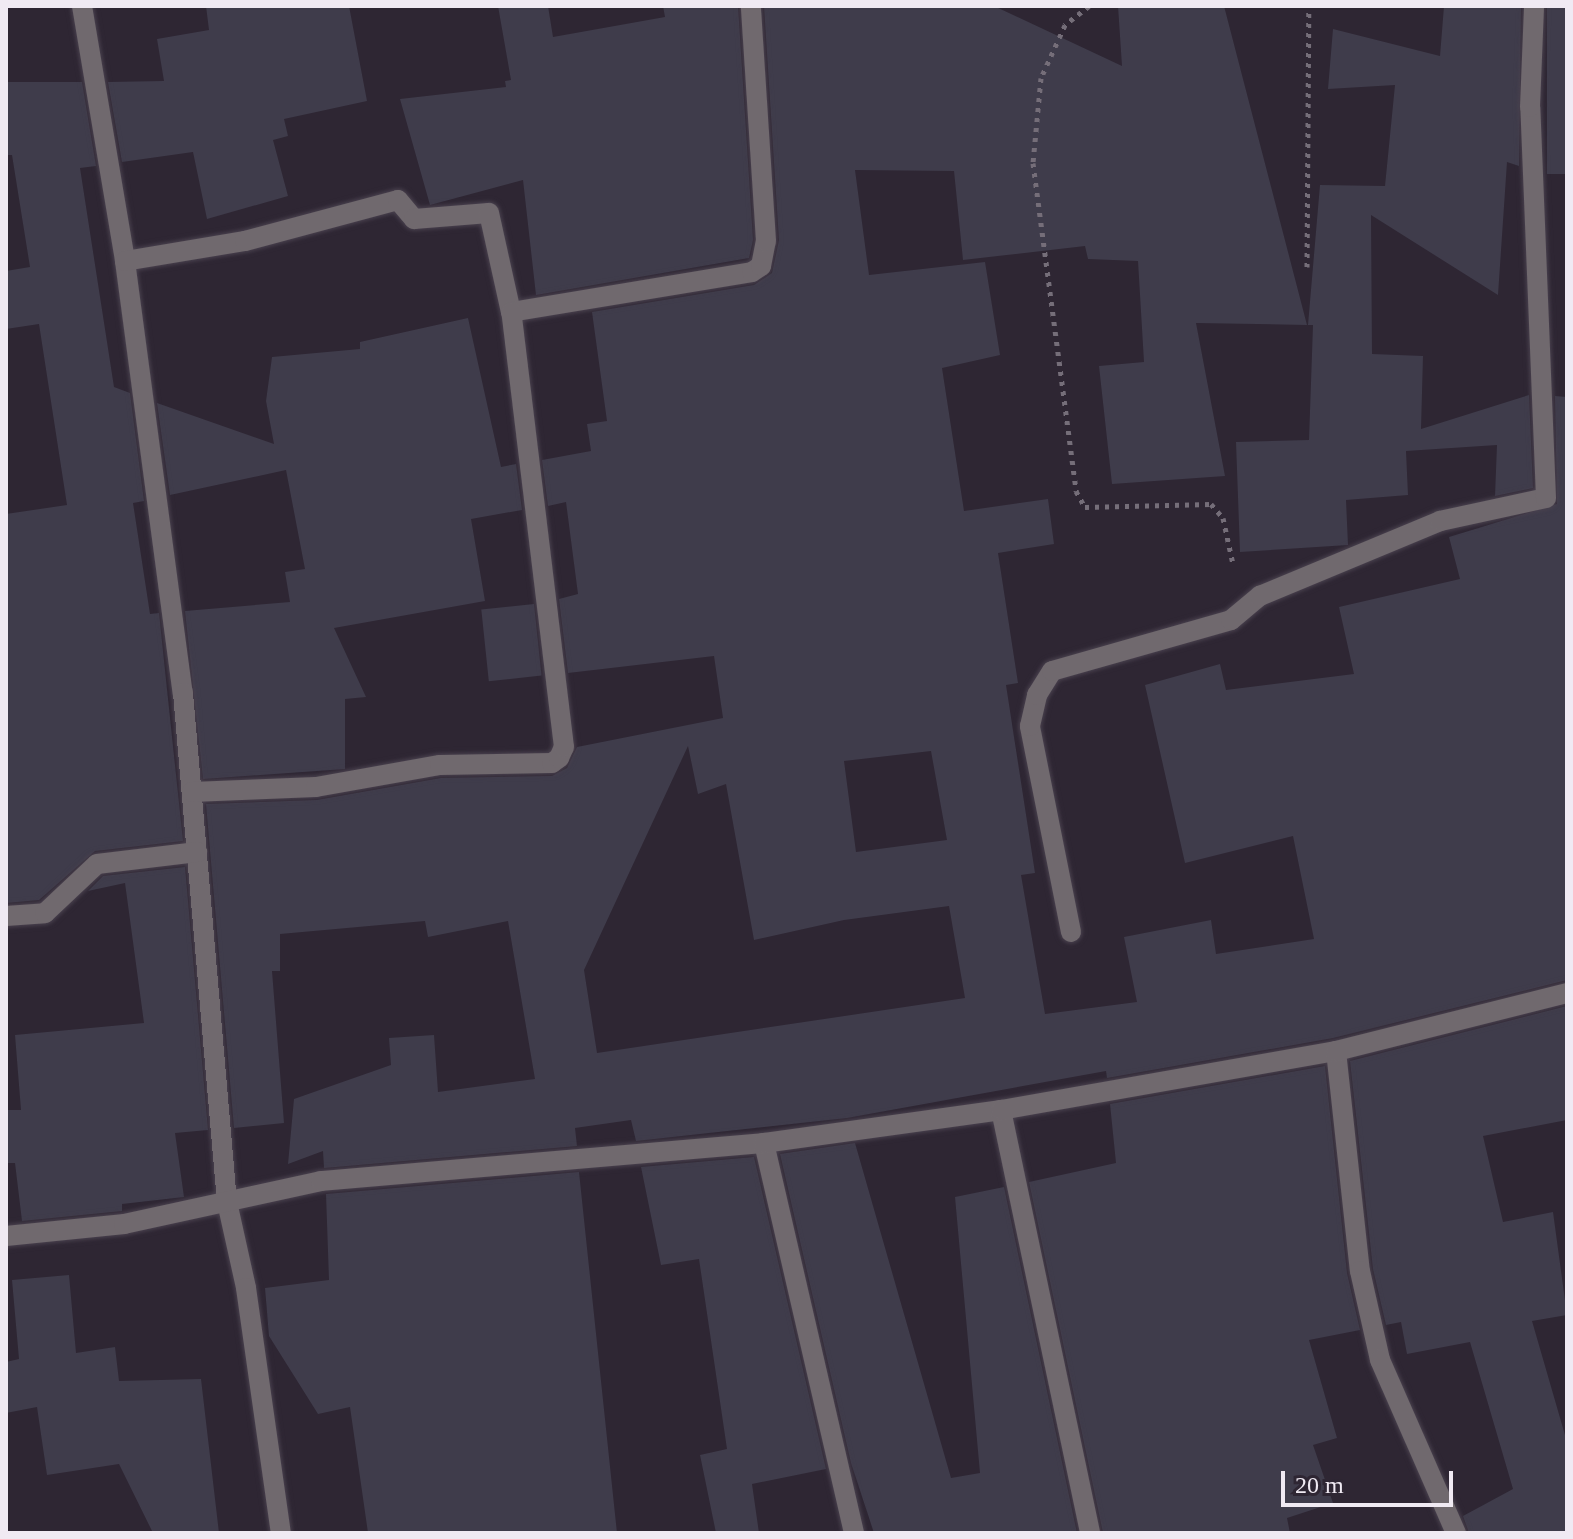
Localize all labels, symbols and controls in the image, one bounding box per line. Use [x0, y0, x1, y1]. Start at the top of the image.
scale bar [1285, 1455, 1457, 1505]
text: 20 m [1295, 1472, 1344, 1498]

